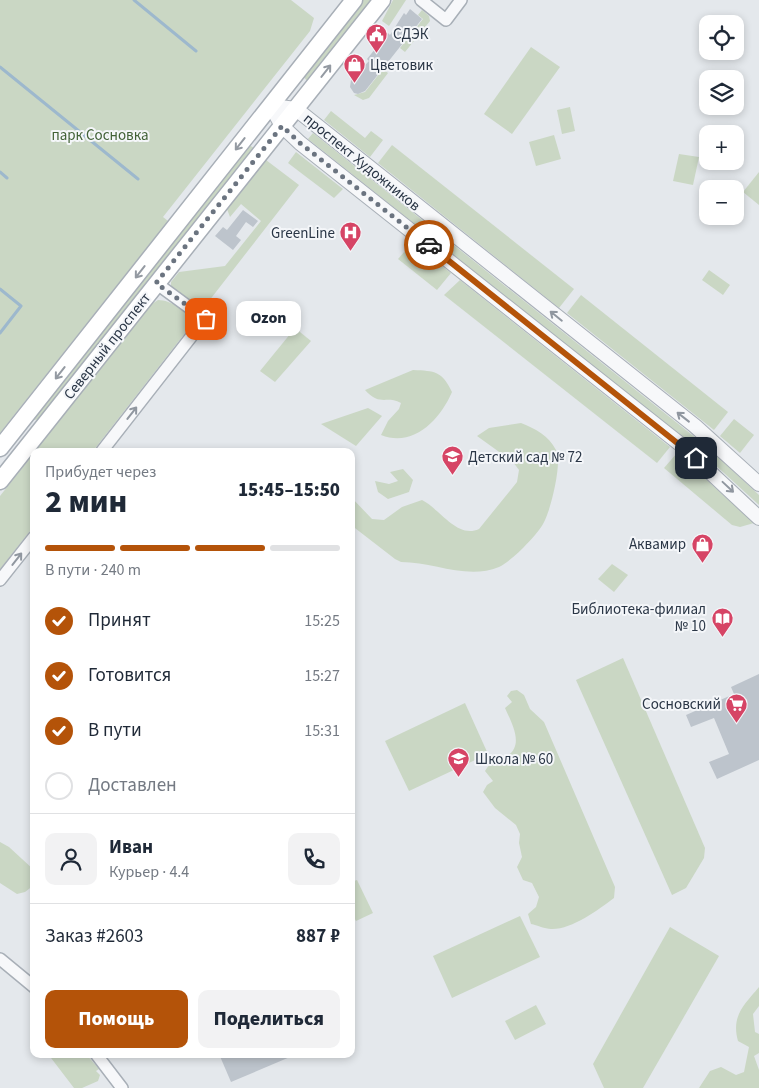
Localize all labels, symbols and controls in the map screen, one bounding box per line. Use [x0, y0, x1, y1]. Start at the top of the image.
map controls [699, 15, 744, 225]
button: locate [699, 15, 744, 60]
public building icon: СДЭК [365, 22, 389, 53]
place label: СДЭК [393, 24, 429, 45]
shop icon: Цветовик [342, 53, 366, 84]
place label: Цветовик [370, 55, 434, 76]
one-way arrow [321, 64, 332, 77]
button: layers [699, 70, 744, 115]
street label: проспект Художников [299, 109, 425, 216]
park label: парк Сосновка [51, 125, 149, 146]
button: + [699, 125, 744, 170]
one-way arrow [235, 137, 246, 150]
button: − [699, 180, 744, 225]
courier [404, 220, 454, 270]
hospital icon: GreenLine [339, 221, 363, 252]
place label: GreenLine [271, 223, 335, 244]
icon: car [415, 231, 443, 259]
one-way arrow [134, 265, 145, 278]
street label: Северный проспект [59, 288, 156, 404]
pin [185, 298, 227, 340]
callout: Ozon [236, 302, 301, 336]
icon: bag [192, 305, 220, 333]
text: Ozon [250, 307, 287, 329]
one-way arrow [549, 311, 562, 322]
one-way arrow [54, 366, 65, 379]
one-way arrow [126, 407, 137, 420]
one-way arrow [677, 412, 690, 423]
pin [675, 437, 717, 479]
icon: home [682, 444, 710, 472]
school or university icon: Детский сад № 72 [440, 445, 464, 476]
place label: Детский сад № 72 [468, 447, 582, 468]
text: Прибудет через [45, 461, 156, 483]
text: 15:45–15:50 [238, 477, 340, 504]
text: 2 мин [45, 479, 127, 525]
one-way arrow [721, 481, 734, 493]
shop icon: Аквамир [690, 532, 714, 563]
place label: Аквамир [629, 534, 686, 555]
one-way arrow [11, 553, 22, 566]
text: В пути · 240 m [45, 559, 141, 581]
place label: Библиотека-филиал № 10 [571, 599, 706, 637]
library icon: Библиотека-филиал № 10 [710, 606, 734, 637]
icon: check [45, 607, 73, 635]
text: Принят [88, 607, 151, 634]
text: 15:25 [304, 610, 340, 632]
icon: check [45, 662, 73, 690]
text: Готовится [88, 662, 171, 689]
text: 15:27 [304, 665, 340, 687]
supermarket icon: Сосновский [725, 692, 749, 723]
place label: Сосновский [642, 694, 721, 715]
icon: check [45, 717, 73, 745]
text: В пути [88, 717, 142, 744]
text: 15:31 [304, 720, 340, 742]
school or university icon: Школа № 60 [447, 747, 471, 778]
place label: Школа № 60 [475, 749, 553, 770]
text: Доставлен [88, 772, 177, 799]
button: person [45, 833, 97, 885]
button: phone [288, 833, 340, 885]
text: Иван [109, 834, 153, 861]
text: Курьер · 4.4 [109, 861, 189, 883]
text: Заказ #2603 [45, 923, 144, 950]
text: 887 ₽ [296, 923, 340, 950]
button: Помощь [45, 990, 188, 1048]
button: Поделиться [198, 990, 340, 1048]

